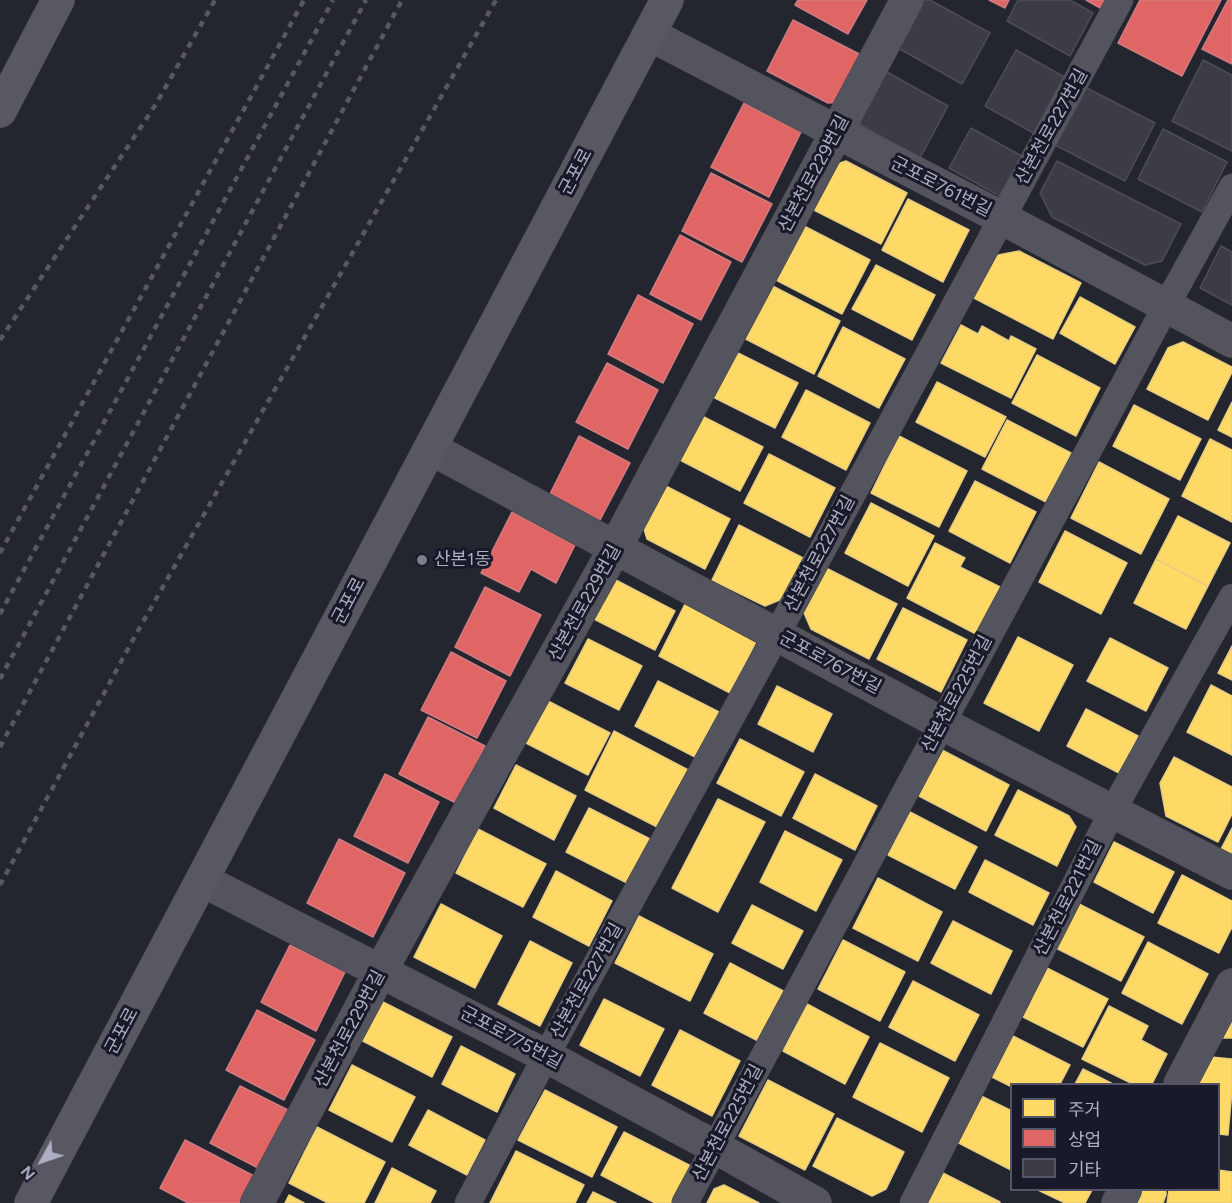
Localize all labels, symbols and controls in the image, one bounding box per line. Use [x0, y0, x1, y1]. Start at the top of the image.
street label: 산본천로227번길 [1011, 65, 1093, 189]
street label: 산본천로229번길 [774, 112, 854, 236]
street label: 군포로 [555, 145, 597, 199]
street label: 군포로761번길 [887, 152, 995, 222]
street label: 산본천로227번길 [780, 492, 860, 616]
street label: 산본천로229번길 [544, 541, 626, 665]
place label: 산본1동 [434, 549, 491, 571]
marker: 산본1동 [415, 553, 429, 567]
street label: 군포로 [328, 574, 370, 628]
street label: 군포로767번길 [775, 627, 885, 699]
street label: 산본천로225번길 [917, 632, 997, 756]
street label: 산본천로221번길 [1030, 837, 1106, 959]
street label: 산본천로227번길 [546, 919, 628, 1043]
street label: 산본천로229번길 [310, 967, 390, 1091]
street label: 군포로775번길 [456, 1002, 566, 1074]
street label: 군포로 [101, 1004, 143, 1058]
street label: 산본천로225번길 [688, 1061, 768, 1185]
legend [1010, 1083, 1220, 1191]
text: 주거 [1068, 1099, 1101, 1121]
text: 상업 [1068, 1129, 1101, 1151]
north arrow [12, 1131, 72, 1191]
text: 기타 [1068, 1159, 1101, 1181]
text: N [17, 1162, 39, 1184]

